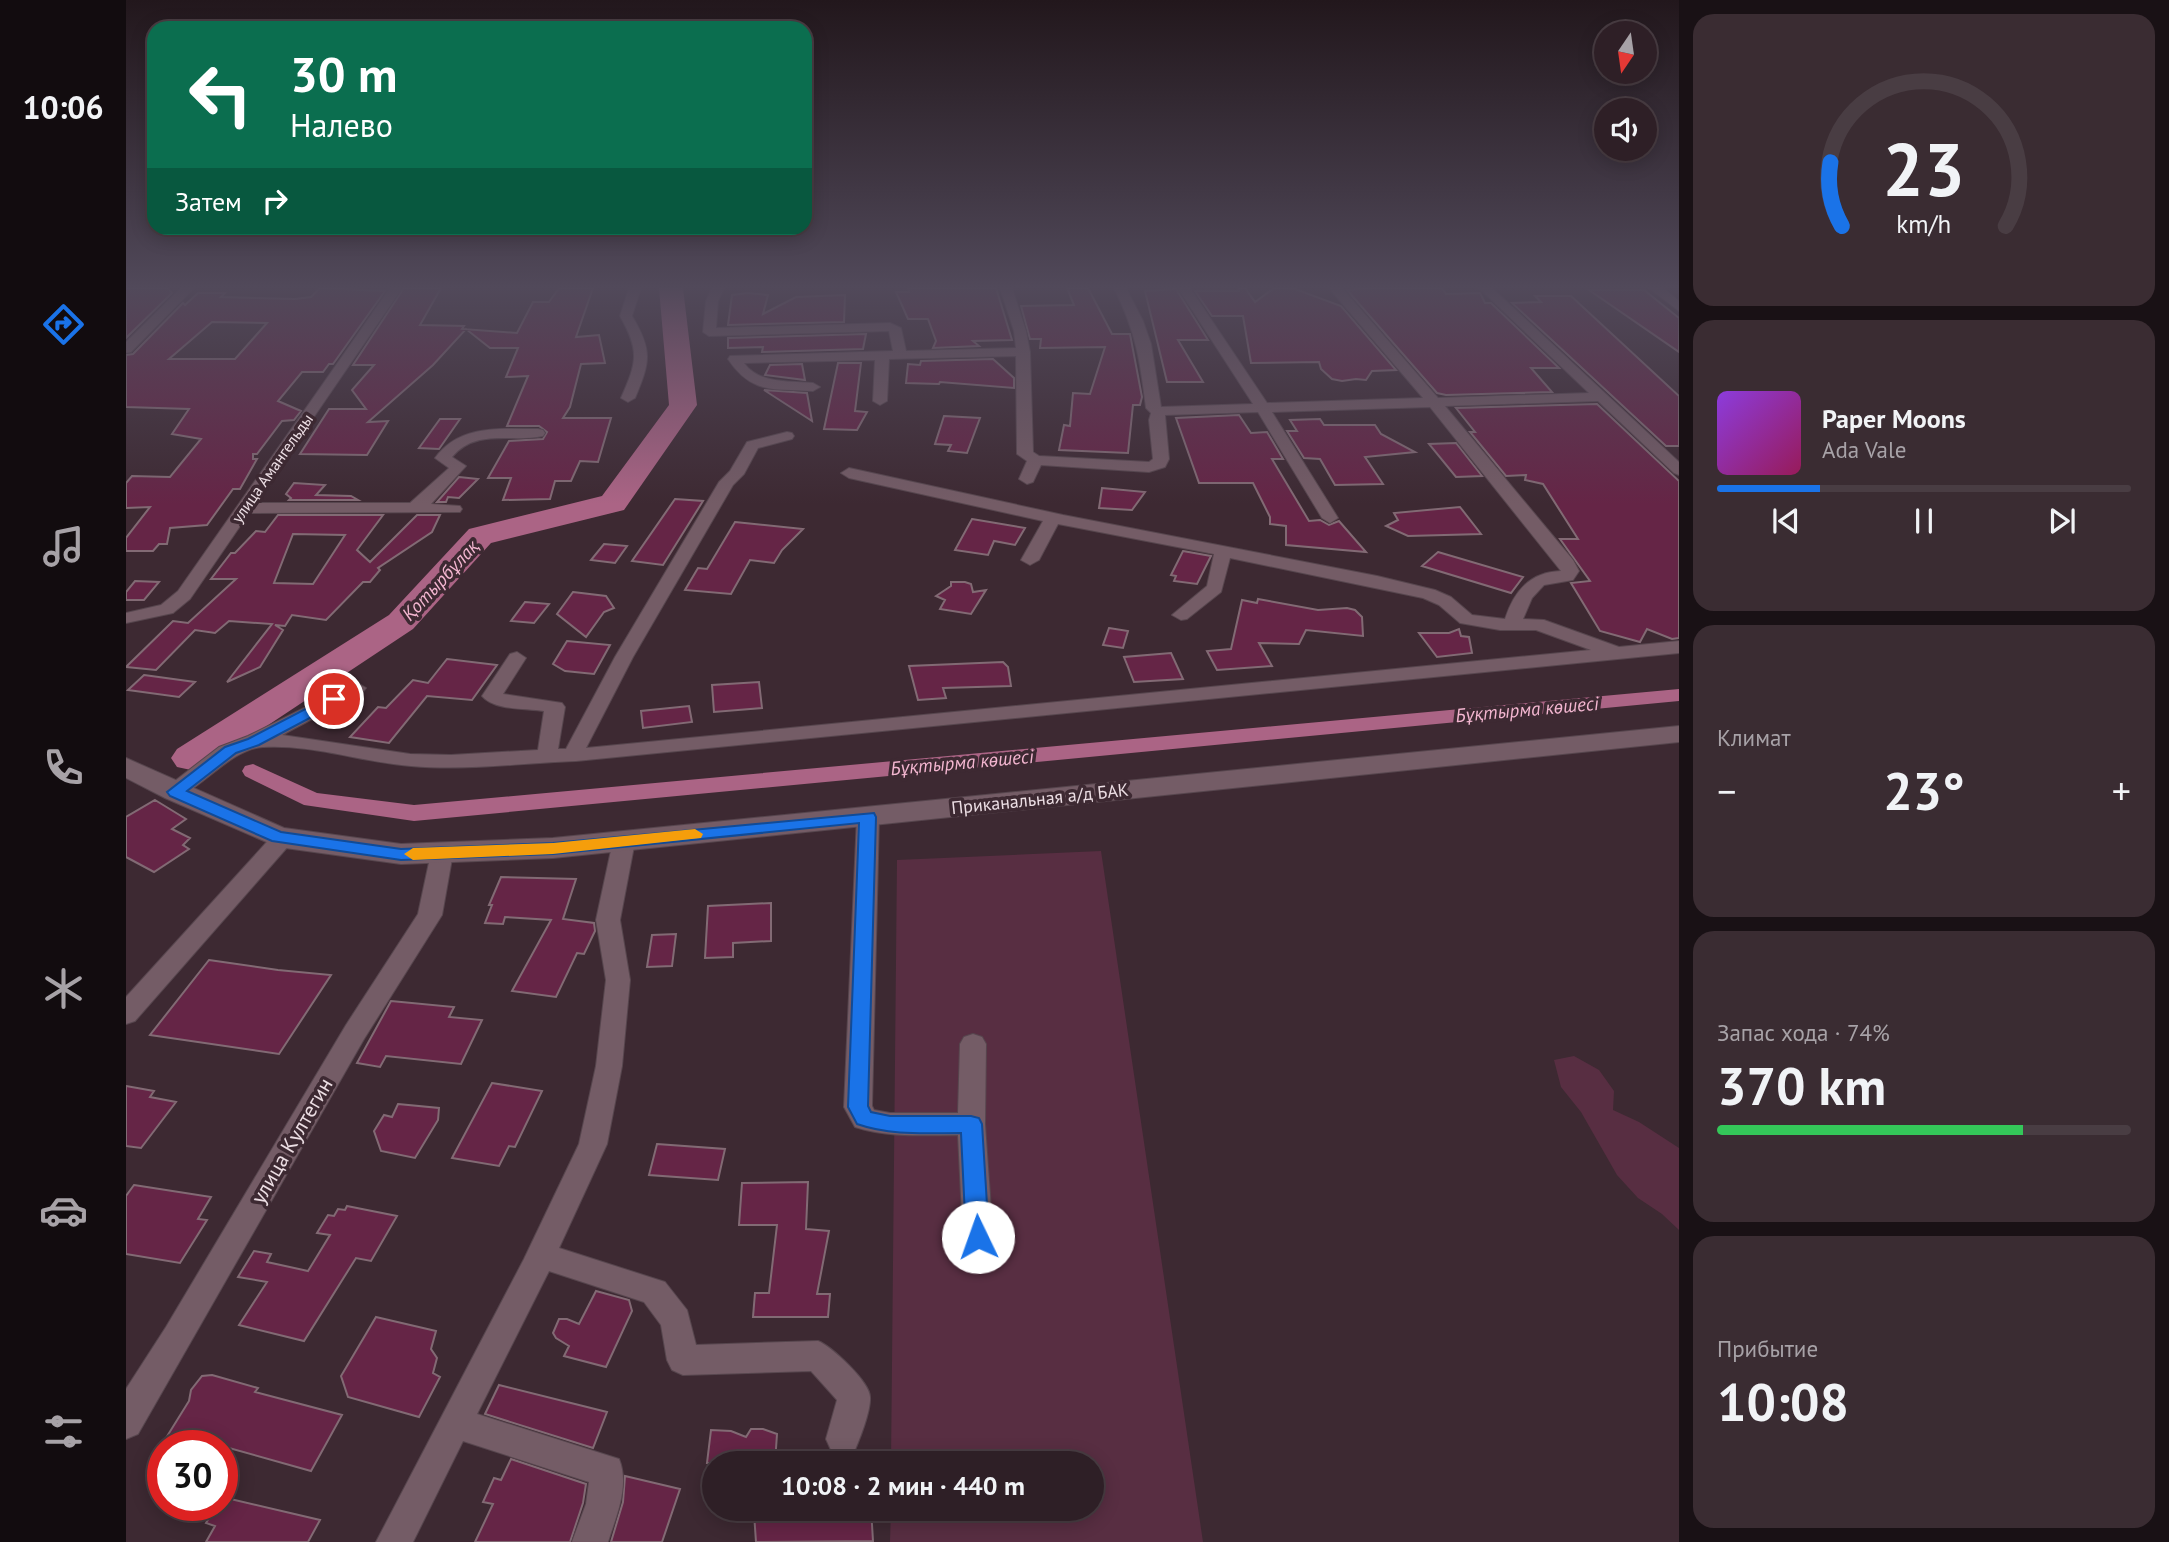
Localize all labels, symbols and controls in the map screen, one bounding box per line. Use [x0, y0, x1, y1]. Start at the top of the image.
north arrow [1594, 21, 1657, 84]
map controls [1594, 21, 1657, 161]
text: 30 m [290, 42, 397, 106]
icon: left [175, 49, 266, 140]
text: 10:06 [22, 86, 104, 128]
button: sound [1594, 98, 1657, 161]
text: Налево [290, 104, 393, 146]
text: 23 [1883, 122, 1965, 216]
icon: right [256, 182, 294, 220]
text: Затем [175, 185, 242, 218]
text: km/h [1897, 208, 1951, 240]
icon: directions [39, 300, 88, 349]
text: Paper Moons [1822, 402, 1966, 435]
street label: улица Амангельды [227, 410, 317, 526]
text: Ada Vale [1822, 435, 1906, 464]
icon: previous [1767, 502, 1805, 540]
icon: pause [1905, 502, 1943, 540]
icon: next [2043, 502, 2081, 540]
icon: music [39, 522, 88, 571]
water label: Қотырбұлақ [396, 534, 484, 625]
pin [304, 669, 364, 729]
icon: arrive [315, 680, 353, 718]
water label: Бұқтырма көшесі [1454, 691, 1601, 727]
text: Климат [1717, 723, 1791, 752]
icon: phone [39, 743, 88, 792]
water label: Бұқтырма көшесі [889, 744, 1036, 780]
text: 23° [1883, 757, 1965, 824]
text: − [1717, 766, 1736, 815]
text: + [2112, 766, 2131, 815]
street label: Приканальная а/д БАК [950, 778, 1130, 819]
icon: climate [39, 964, 88, 1013]
text: Запас хода · 74% [1717, 1018, 1890, 1047]
text: 370 km [1717, 1052, 1886, 1119]
street label: улица Култегин [245, 1073, 339, 1209]
icon: car [39, 1186, 88, 1235]
position arrow [941, 1200, 1015, 1274]
text: Прибытие [1717, 1334, 1818, 1363]
text: 10:08 [1717, 1368, 1849, 1435]
icon: filters [39, 1407, 88, 1456]
speed limit sign: 30 [147, 1430, 238, 1521]
text: 10:08 · 2 мин · 440 m [781, 1469, 1025, 1502]

